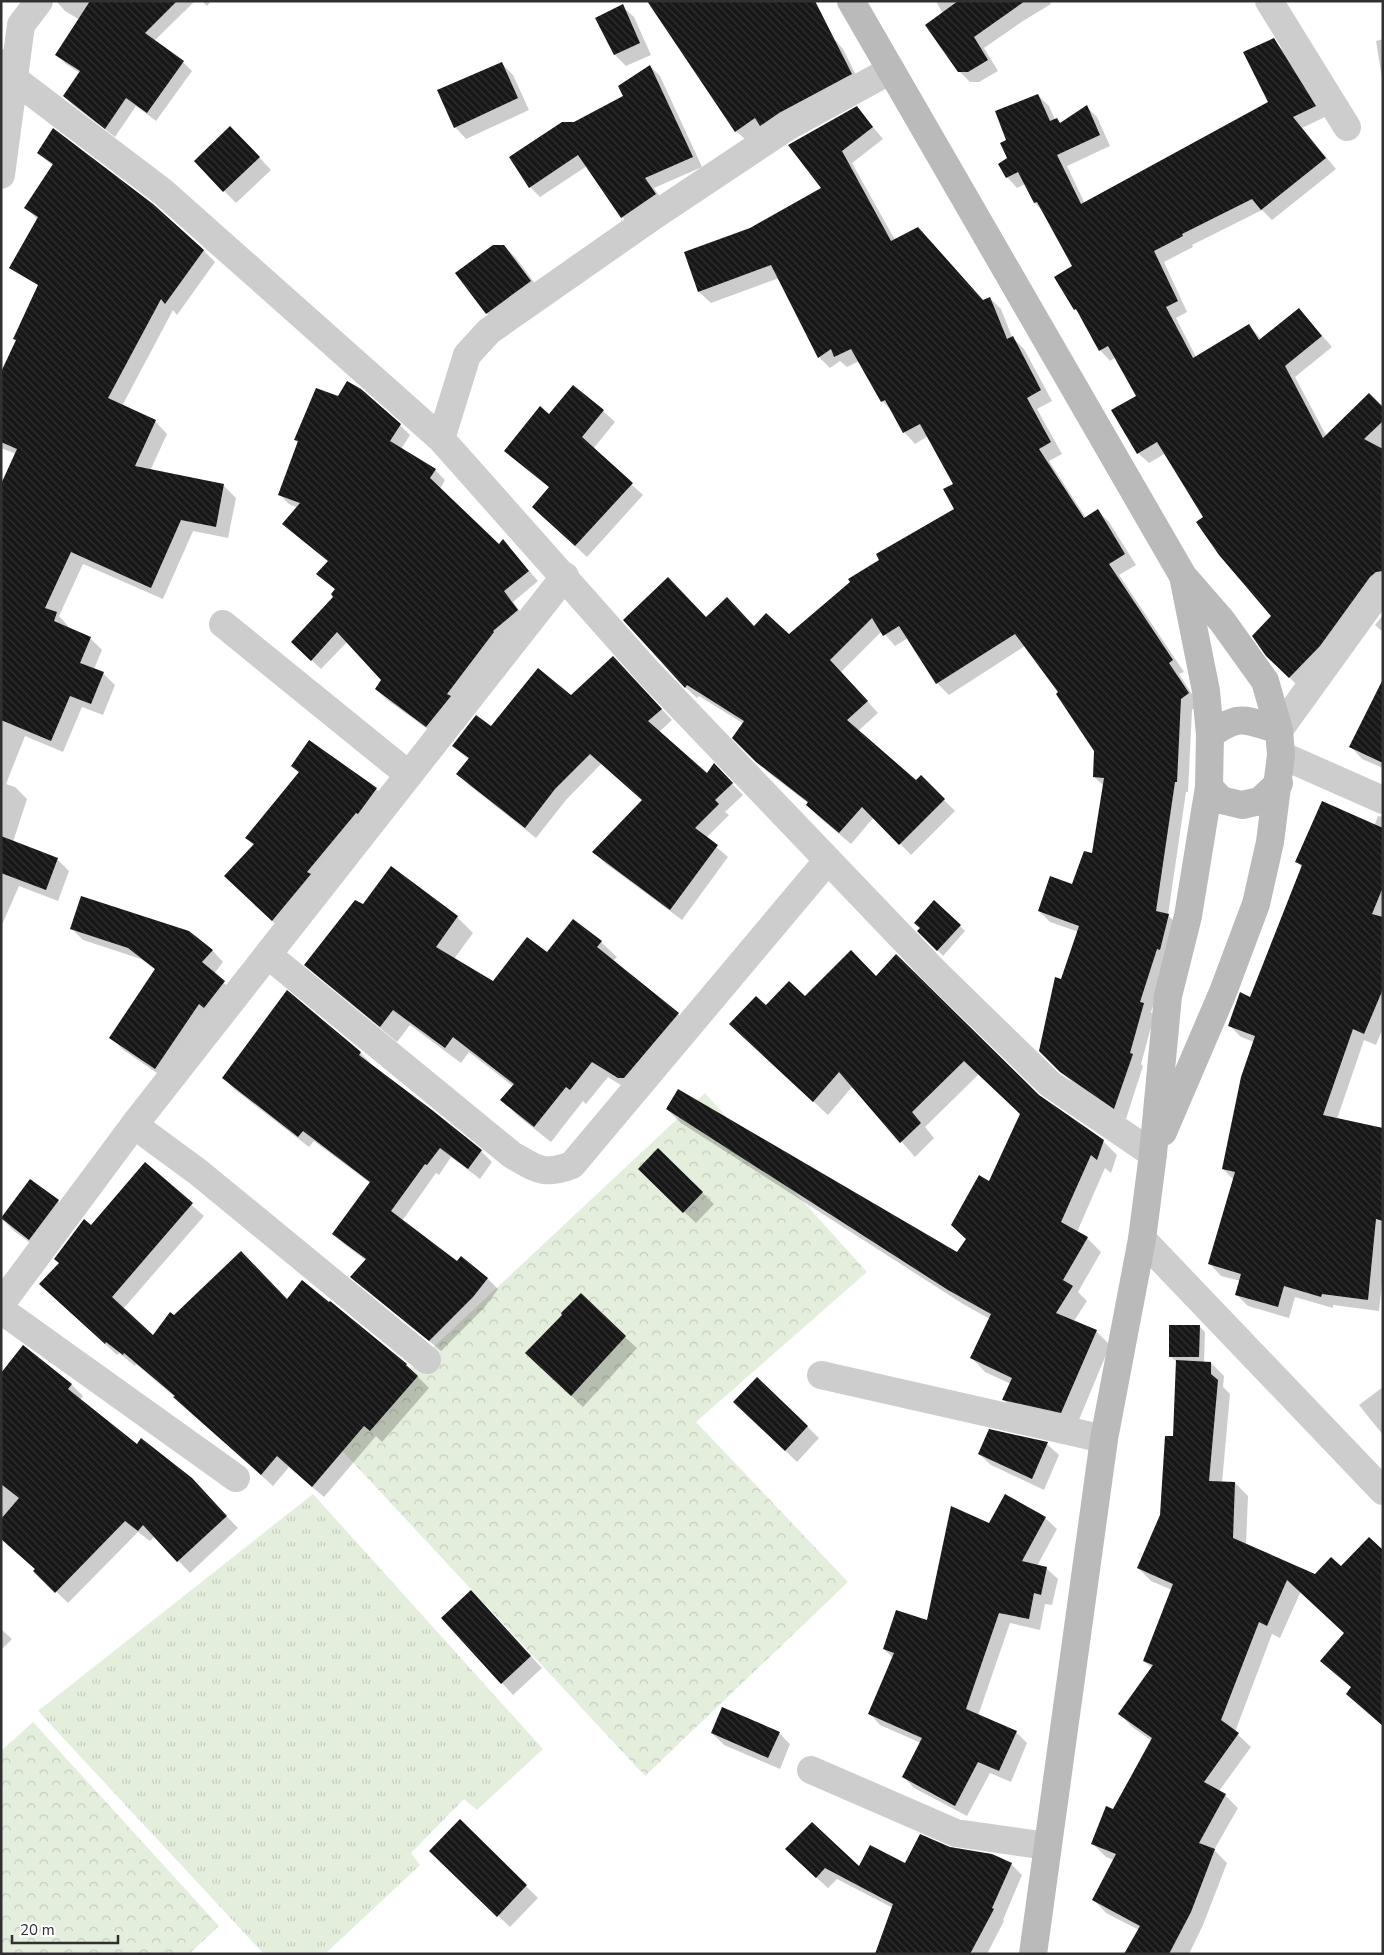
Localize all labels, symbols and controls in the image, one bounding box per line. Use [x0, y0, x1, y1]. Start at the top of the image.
scale bar [12, 1912, 119, 1944]
text: 20 m [20, 1920, 55, 1940]

